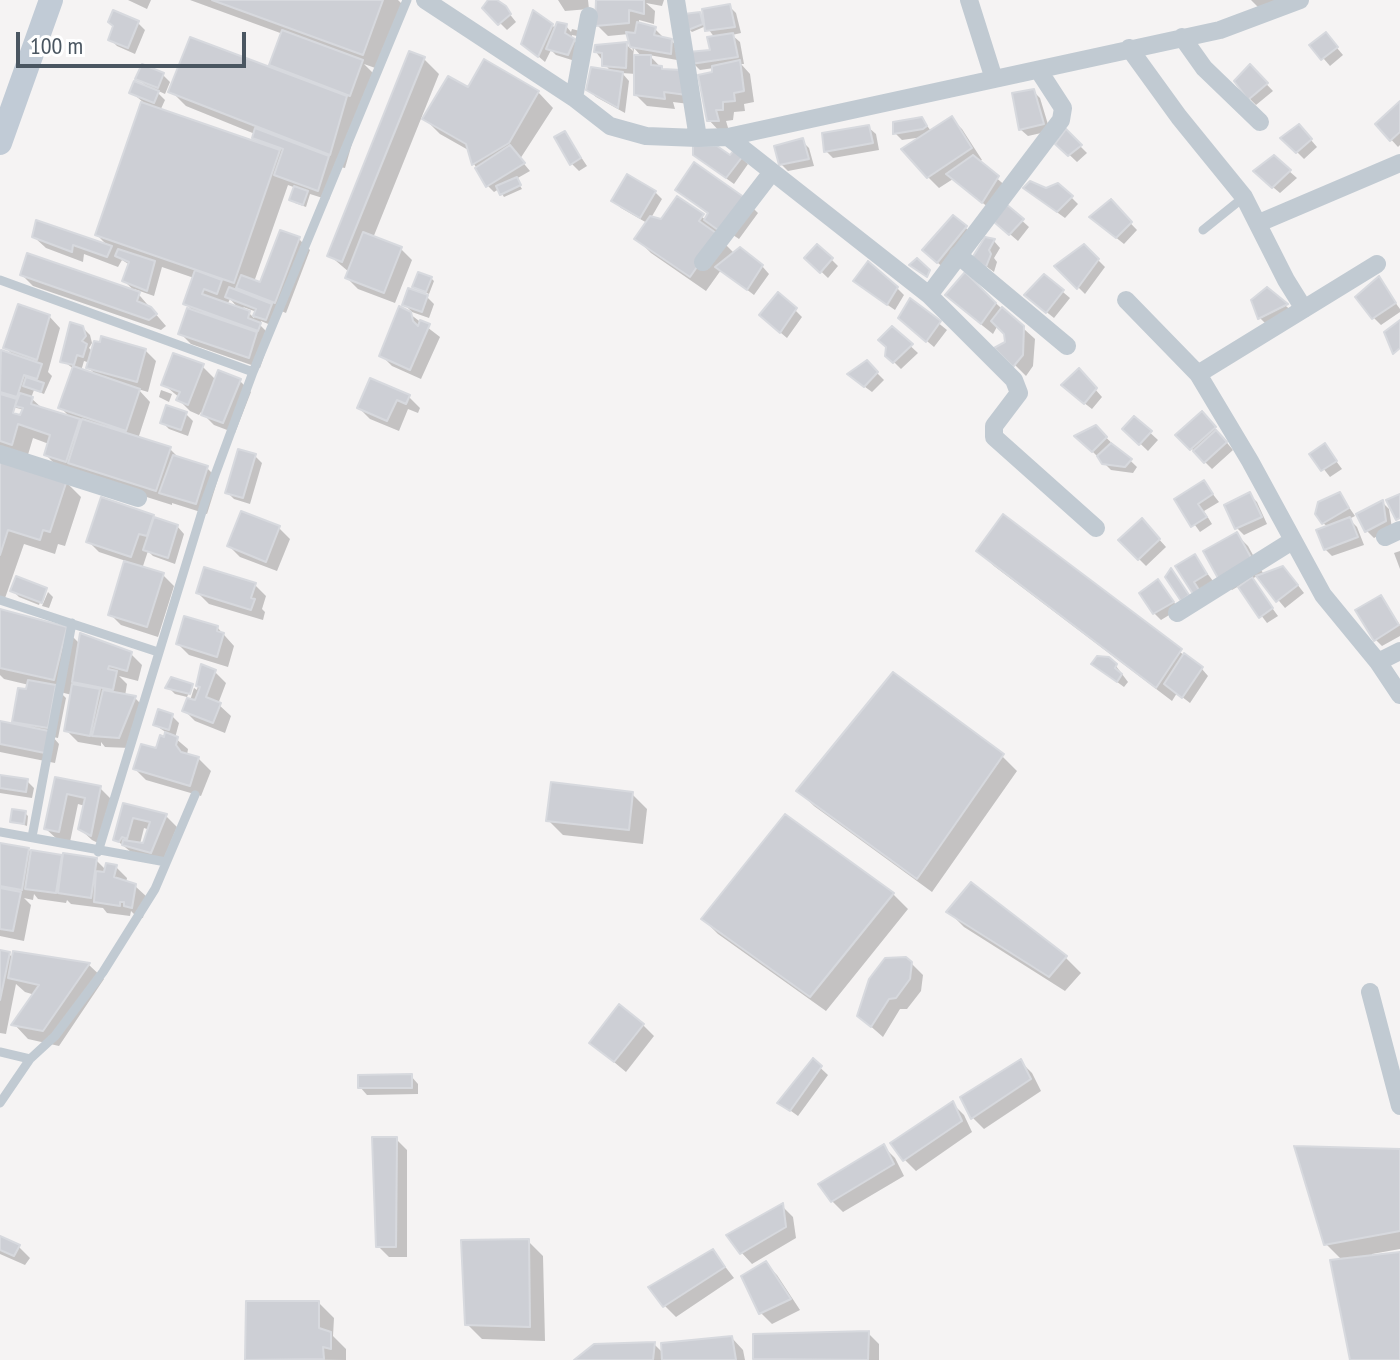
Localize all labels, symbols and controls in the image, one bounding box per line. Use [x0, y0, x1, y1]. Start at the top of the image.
scale bar [20, 16, 250, 66]
text: 100 m [30, 30, 83, 61]

